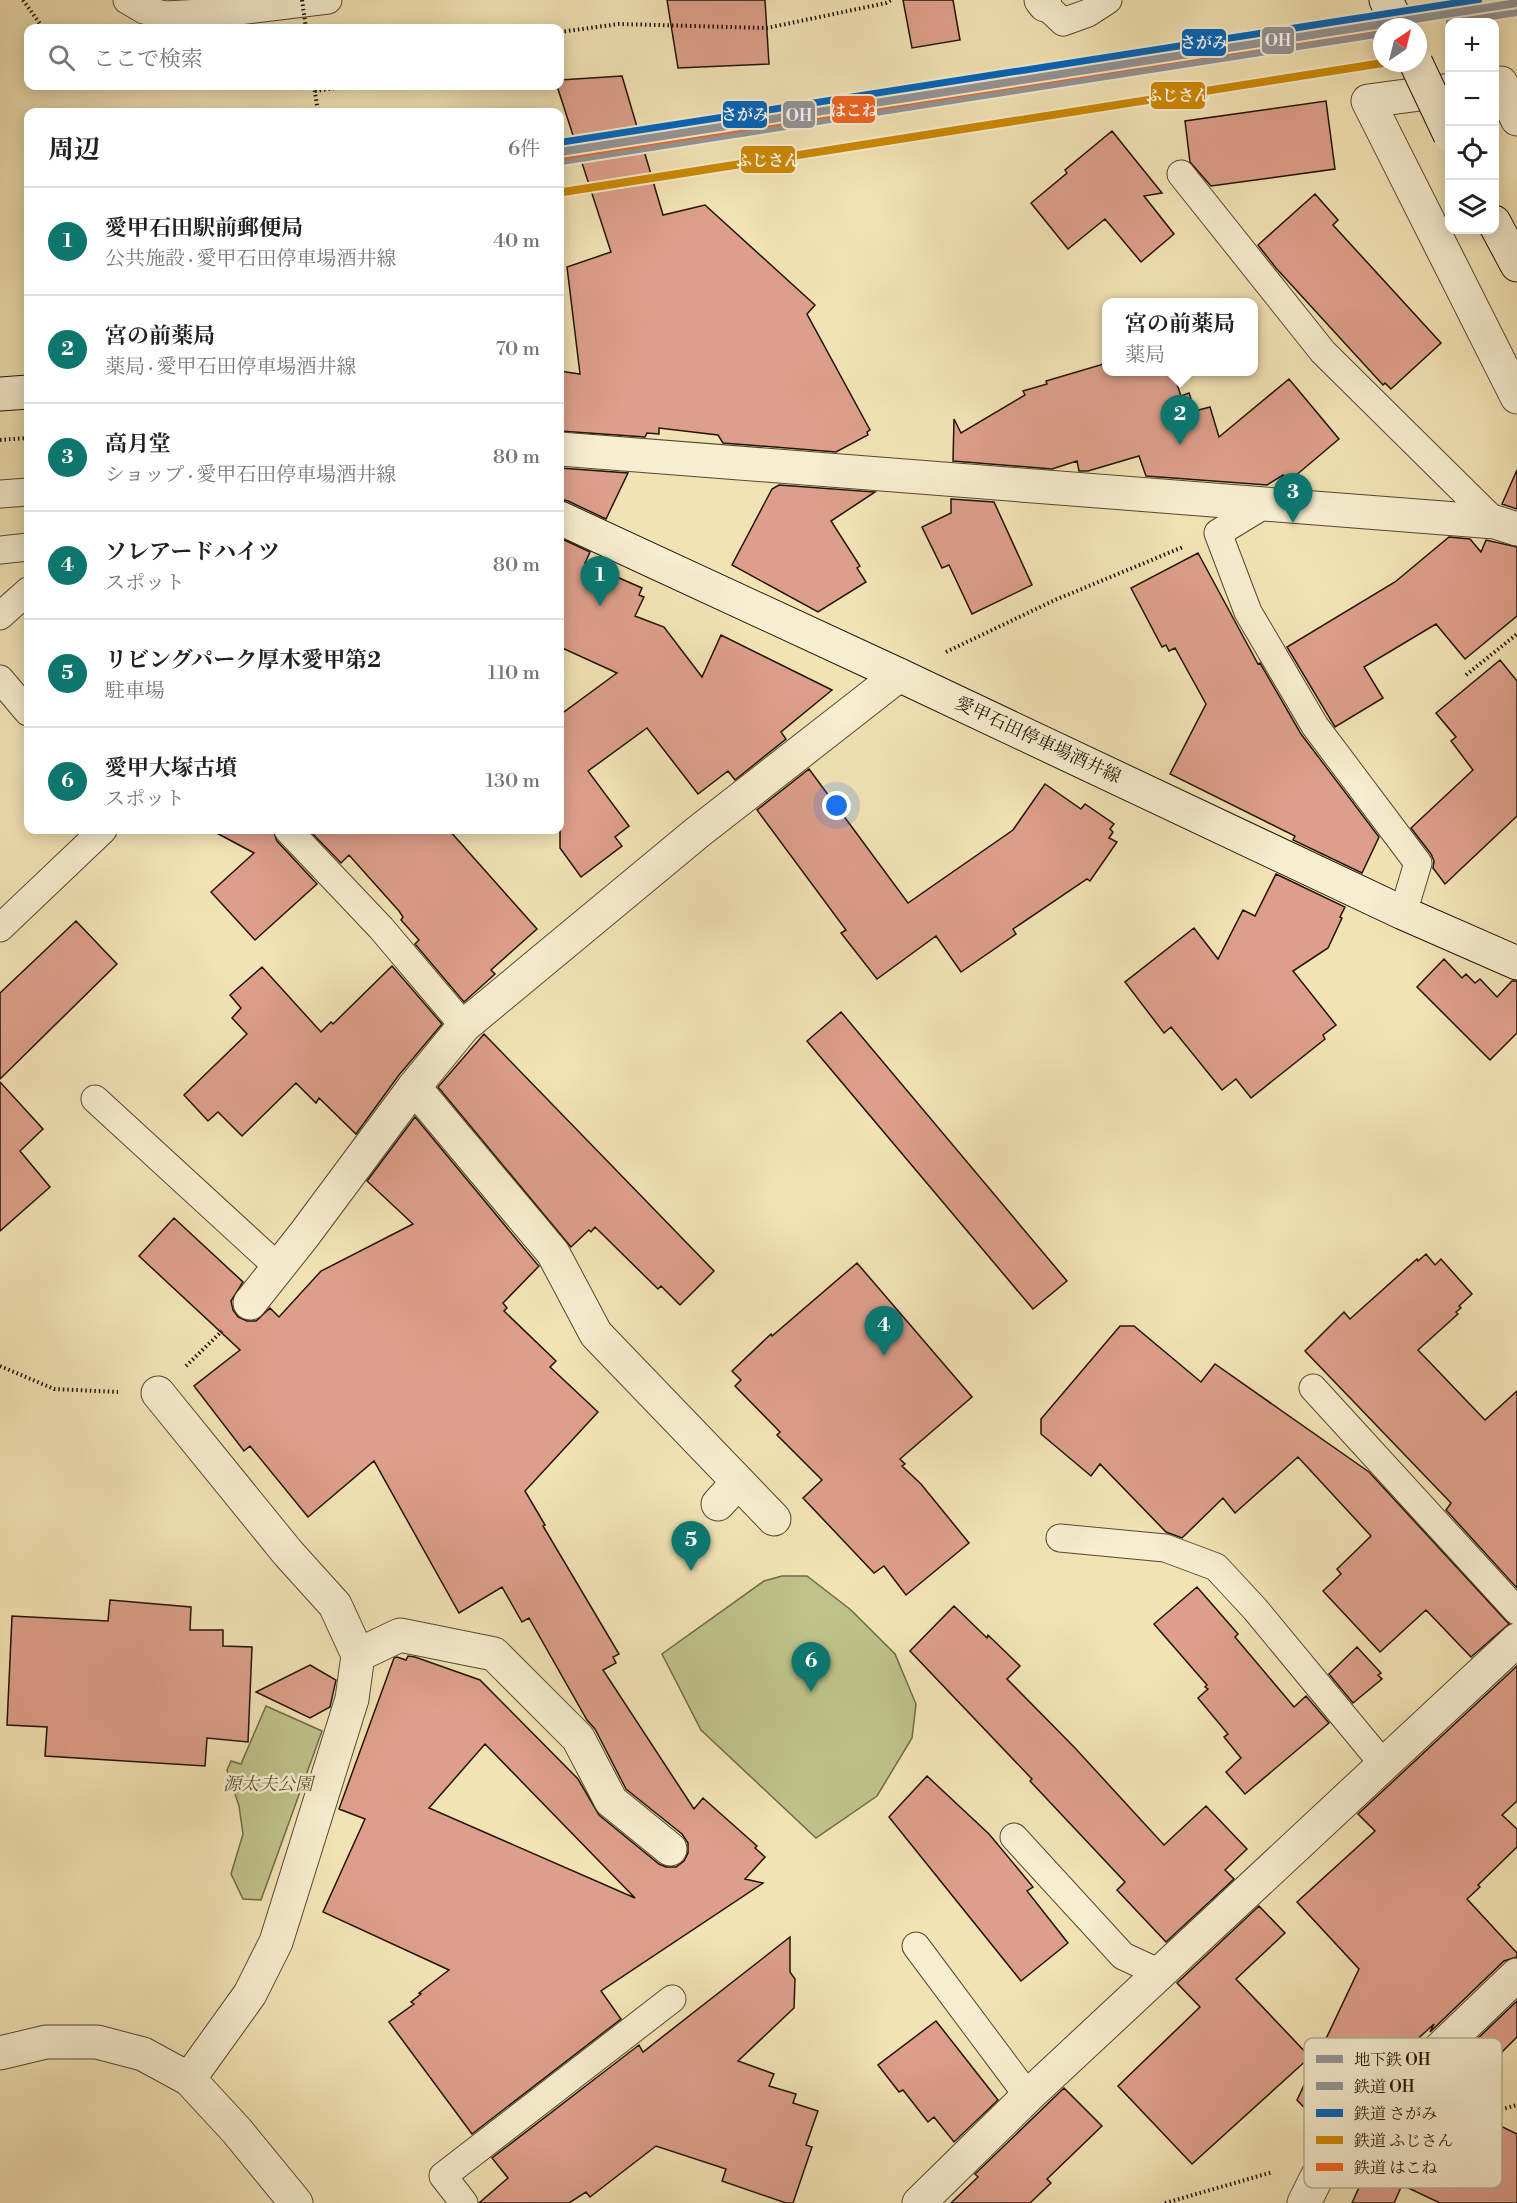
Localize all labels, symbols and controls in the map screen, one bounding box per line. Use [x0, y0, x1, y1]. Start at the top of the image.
north arrow [1373, 18, 1427, 72]
map controls [1445, 18, 1499, 234]
button: + [1445, 18, 1499, 72]
search box [24, 24, 564, 90]
line badge: OH [1261, 26, 1295, 55]
line badge: さがみ [1181, 28, 1227, 57]
text: OH [1265, 31, 1291, 51]
text: さがみ [1180, 33, 1228, 53]
icon: search [45, 41, 78, 74]
text: ここで検索 [93, 46, 203, 73]
button: − [1445, 72, 1499, 126]
line badge: ふじさん [1150, 81, 1206, 110]
text: ふじさん [1146, 86, 1210, 106]
line badge: はこね [831, 95, 876, 124]
line badge: さがみ [722, 100, 768, 129]
line badge: OH [782, 100, 816, 129]
text: はこね [830, 101, 878, 121]
text: さがみ [721, 105, 769, 125]
text: OH [786, 106, 812, 126]
button: locate [1445, 126, 1499, 180]
text: 周辺 [48, 134, 100, 166]
text: 6件 [508, 137, 540, 162]
line badge: ふじさん [740, 145, 796, 174]
text: ふじさん [736, 151, 800, 171]
button: layers [1445, 180, 1499, 234]
text: 愛甲石田駅前郵便局 [105, 215, 303, 242]
text: 1 [63, 229, 72, 254]
text: 40 m [493, 229, 540, 254]
text: 公共施設 · 愛甲石田停車場酒井線 [105, 247, 397, 272]
popup [1102, 298, 1258, 376]
text: 宮の前薬局 [1125, 311, 1235, 338]
text: 宮の前薬局 [105, 323, 215, 350]
text: 2 [61, 337, 74, 362]
text: 70 m [496, 337, 540, 362]
text: 薬局 [1125, 343, 1165, 368]
text: 薬局 · 愛甲石田停車場酒井線 [105, 355, 357, 380]
pin: 2 [1160, 396, 1200, 445]
text: 高月堂 [105, 431, 171, 458]
text: 3 [61, 445, 74, 470]
text: 80 m [493, 445, 540, 470]
text: ショップ · 愛甲石田停車場酒井線 [105, 463, 396, 488]
pin: 3 [1274, 474, 1312, 523]
text: ソレアードハイツ [105, 539, 280, 566]
text: 4 [61, 553, 74, 578]
text: 80 m [493, 553, 540, 578]
pin: 1 [580, 556, 620, 606]
text: スポット [105, 571, 185, 596]
text: リビングパーク厚木愛甲第2 [105, 647, 381, 674]
text: 5 [61, 661, 74, 686]
text: 110 m [488, 661, 540, 686]
text: 駐車場 [105, 679, 165, 704]
street label: 愛甲石田停車場酒井線 [952, 692, 1124, 788]
text: 愛甲大塚古墳 [105, 755, 237, 782]
text: 6 [61, 769, 74, 794]
text: 130 m [485, 769, 540, 794]
text: スポット [105, 787, 185, 812]
your location [822, 791, 851, 820]
pin: 4 [864, 1306, 904, 1356]
pin: 5 [672, 1522, 710, 1571]
pin: 6 [792, 1642, 830, 1692]
park label: 源太夫公園 [223, 1773, 316, 1796]
legend [1304, 2038, 1502, 2188]
text: 地下鉄 OH [1354, 2050, 1431, 2070]
text: 鉄道 OH [1353, 2077, 1415, 2097]
text: 鉄道 さがみ [1353, 2104, 1437, 2124]
text: 鉄道 ふじさん [1353, 2131, 1453, 2151]
text: 鉄道 はこね [1353, 2158, 1437, 2178]

